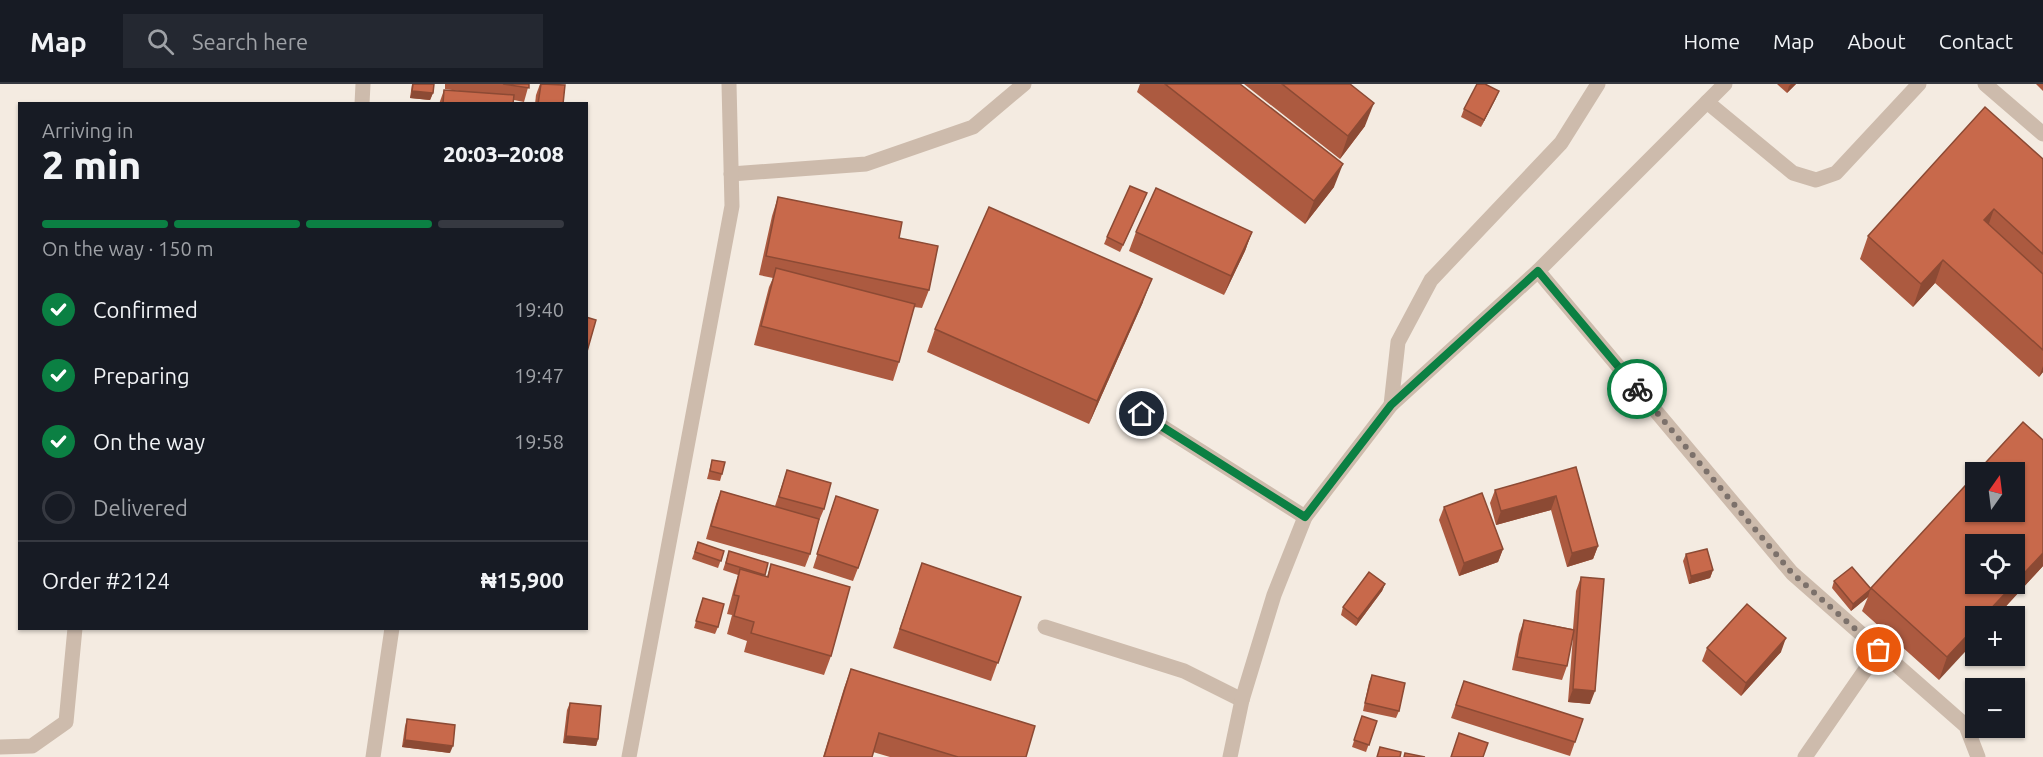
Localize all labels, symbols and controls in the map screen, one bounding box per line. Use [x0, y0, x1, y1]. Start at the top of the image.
search box [123, 14, 543, 68]
icon: search [144, 25, 177, 58]
text: Map [30, 26, 87, 57]
text: Search here [192, 29, 308, 54]
text: Home [1683, 29, 1740, 53]
text: Map [1773, 29, 1814, 53]
text: About [1847, 29, 1906, 53]
text: Contact [1939, 29, 2013, 53]
text: Arriving in [42, 119, 133, 142]
text: 20:03–20:08 [443, 141, 564, 166]
text: 2 min [42, 143, 141, 186]
text: On the way · 150 m [42, 237, 214, 260]
icon: check [42, 293, 75, 326]
text: Confirmed [93, 297, 198, 322]
text: 19:40 [514, 298, 564, 321]
icon: check [42, 359, 75, 392]
courier [1607, 359, 1667, 419]
text: Preparing [93, 363, 190, 388]
text: 19:47 [514, 364, 564, 387]
icon: bike [1621, 373, 1654, 406]
pin [1116, 388, 1167, 439]
icon: home [1125, 397, 1158, 430]
icon: check [42, 425, 75, 458]
text: On the way [93, 429, 205, 454]
text: 19:58 [514, 430, 564, 453]
north arrow [1965, 462, 2025, 522]
map controls [1965, 462, 2025, 738]
text: Delivered [93, 495, 188, 520]
button: locate [1965, 534, 2025, 594]
text: ₦15,900 [481, 567, 564, 592]
text: Order #2124 [42, 568, 170, 593]
button: + [1965, 606, 2025, 666]
pin [1853, 624, 1904, 675]
icon: bag [1862, 633, 1895, 666]
button: − [1965, 678, 2025, 738]

